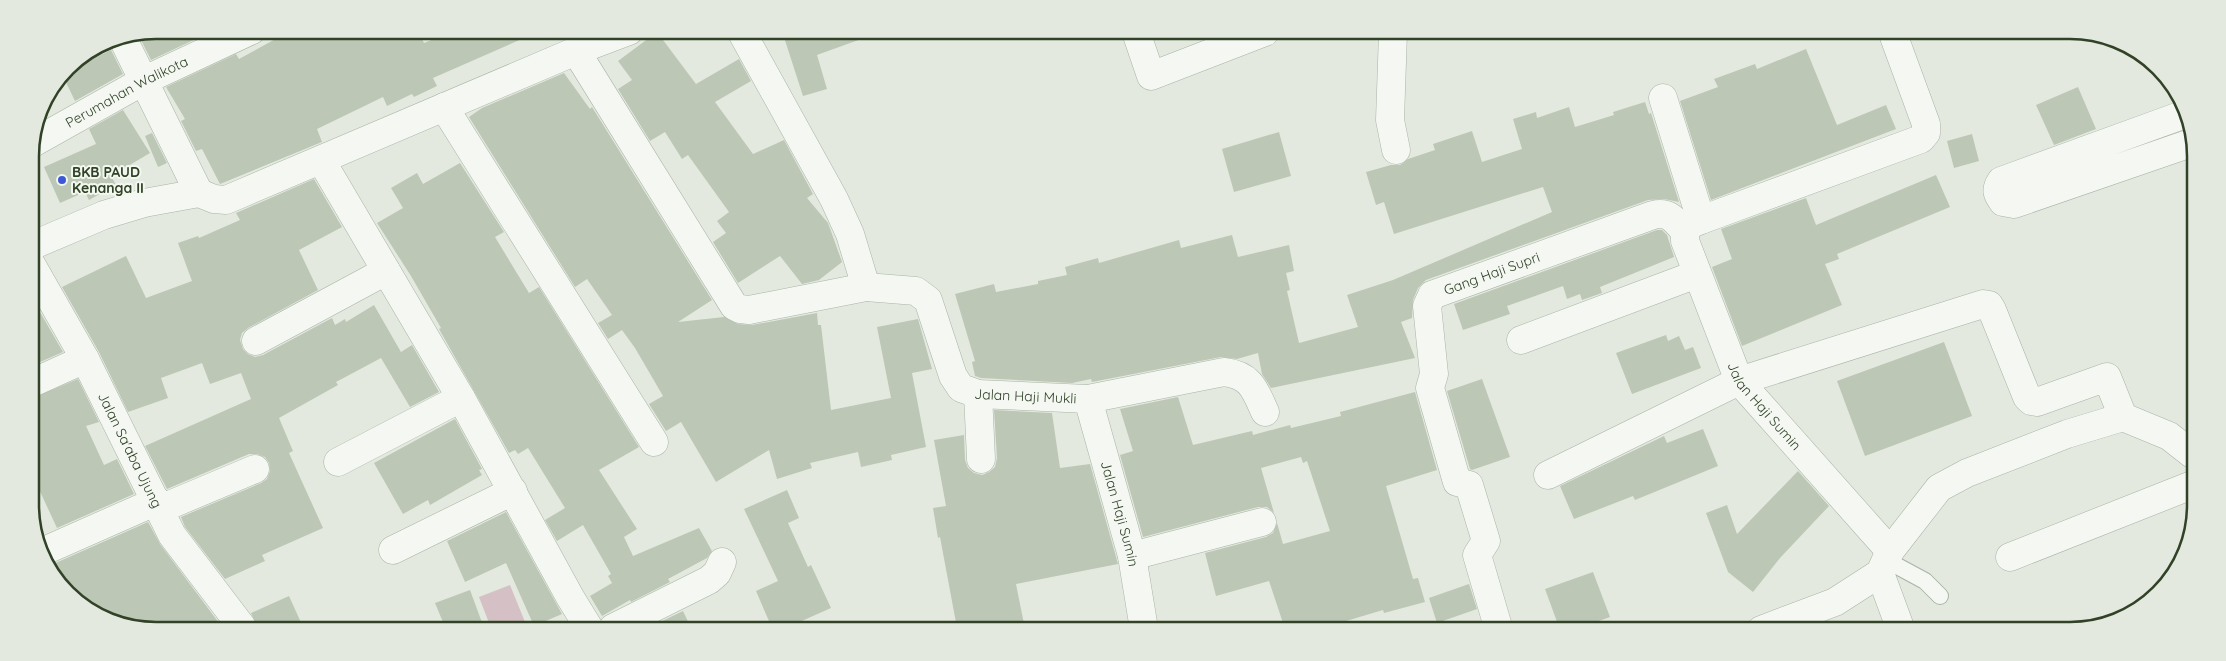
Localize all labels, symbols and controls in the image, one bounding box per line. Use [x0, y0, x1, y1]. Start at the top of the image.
street label: Perumahan Walikota [62, 52, 191, 132]
place label: BKB PAUD Kenanga II [72, 163, 144, 197]
marker: BKB PAUD Kenanga II [56, 174, 68, 186]
street label: Gang Haji Supri [1441, 248, 1542, 299]
street label: Jalan Haji Sumin [1724, 359, 1805, 454]
street label: Jalan Haji Mukli [974, 385, 1077, 407]
street label: Jalan Sa'aba Ujung [94, 389, 166, 511]
street label: Jalan Haji Sumin [1097, 459, 1143, 568]

